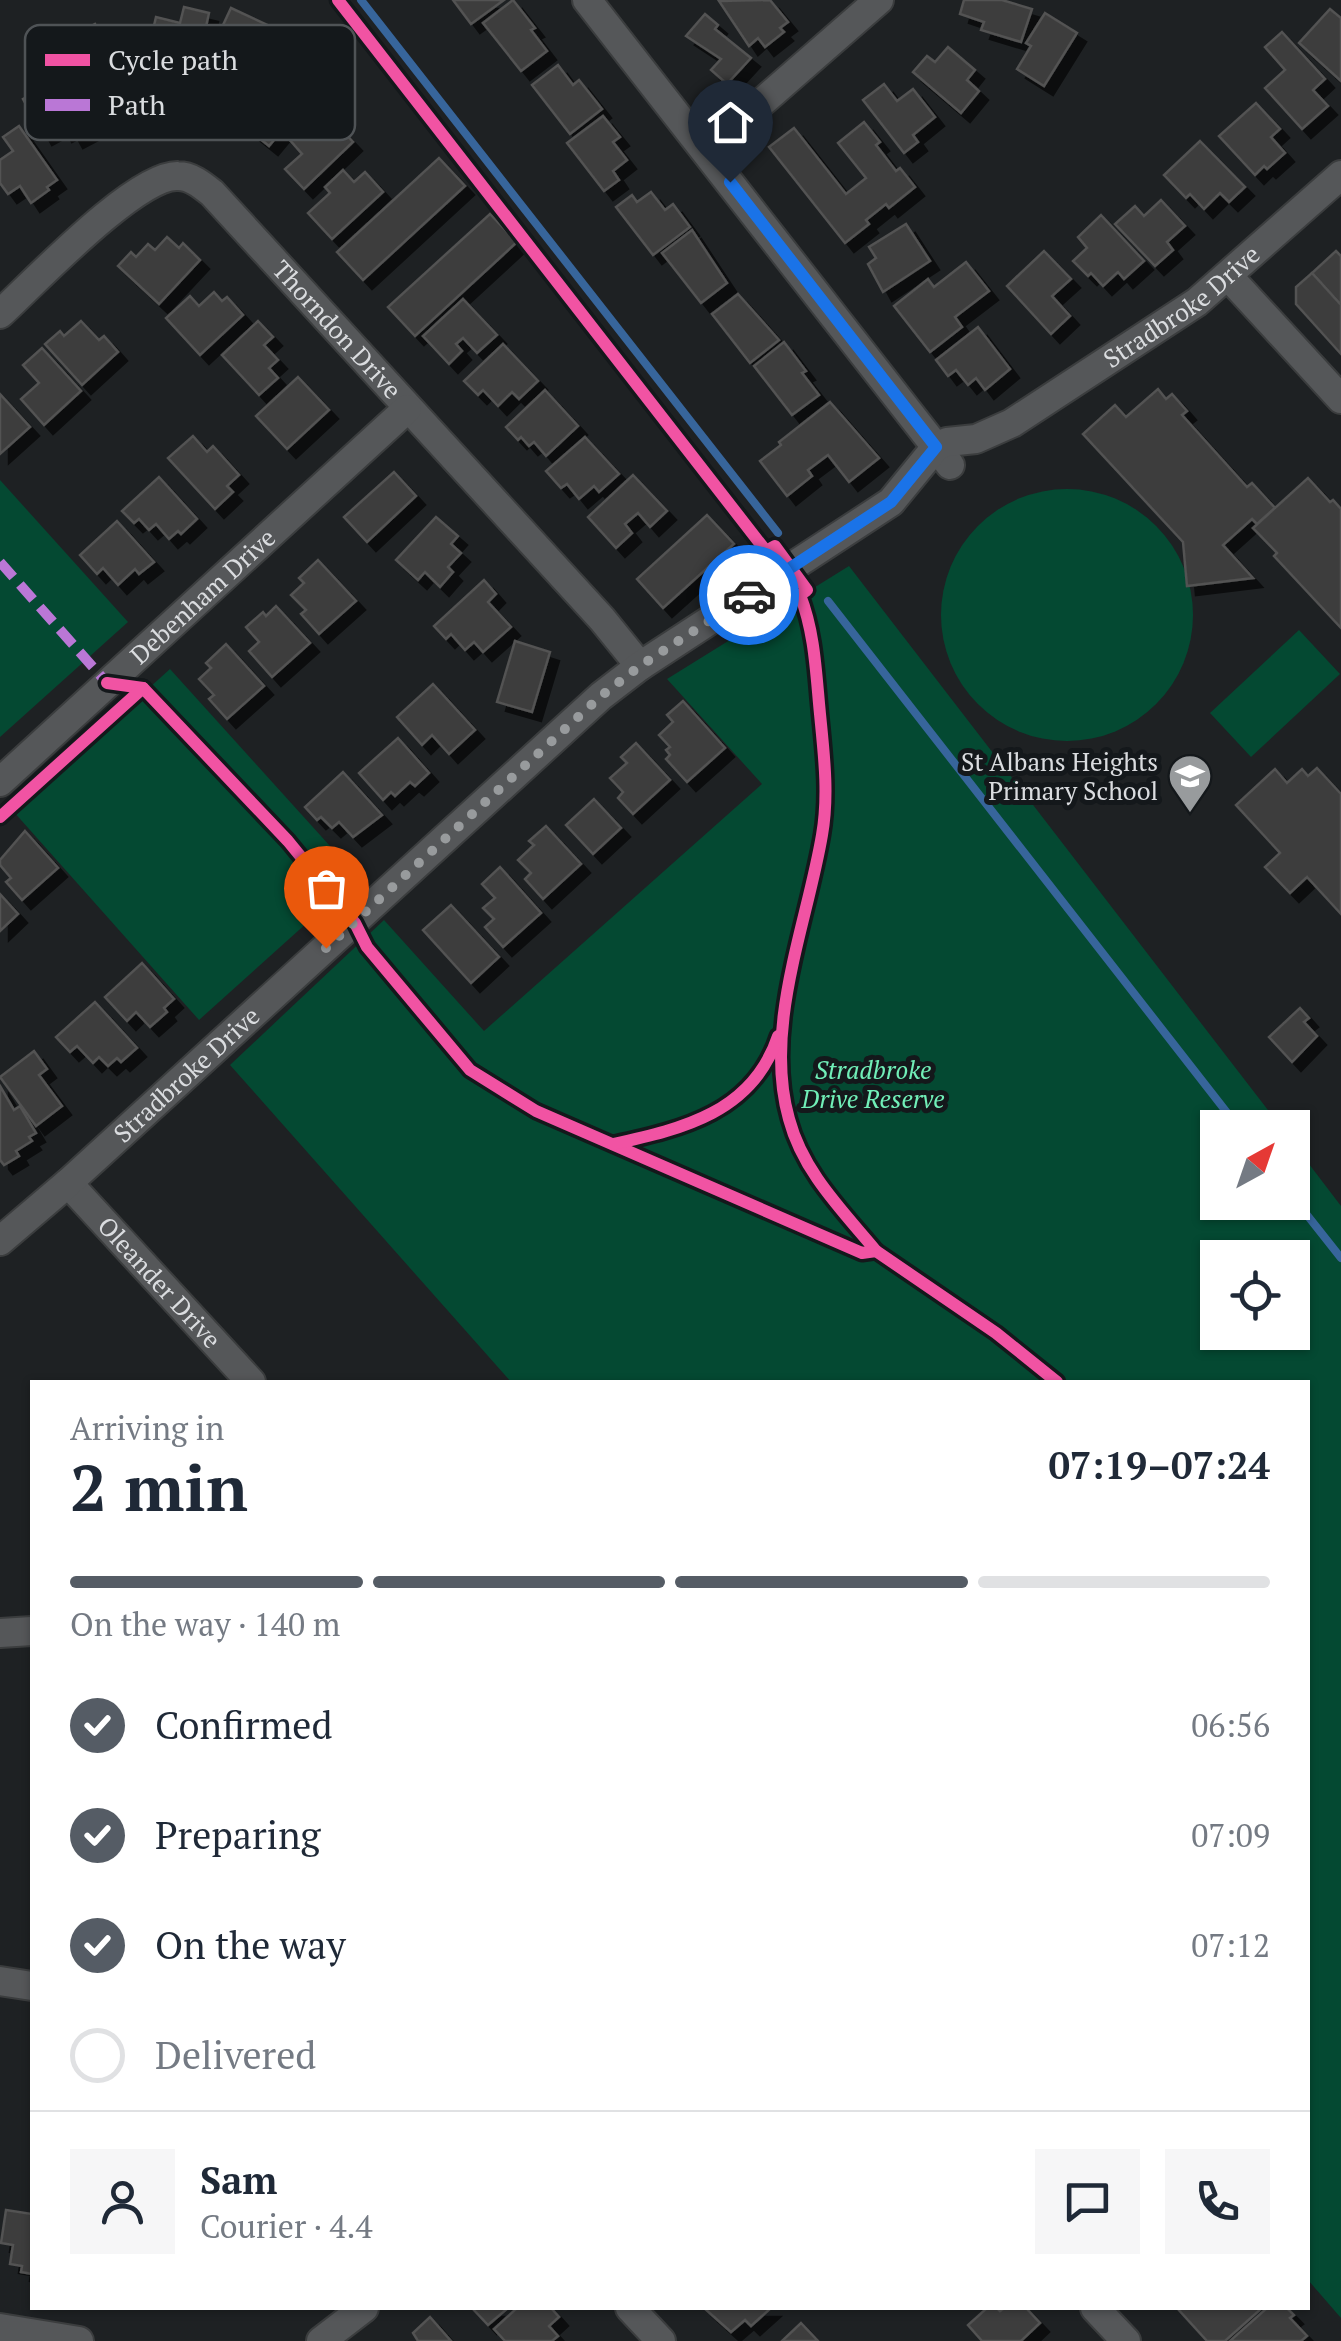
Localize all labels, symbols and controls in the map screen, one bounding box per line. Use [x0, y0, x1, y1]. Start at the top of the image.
legend [25, 25, 355, 140]
text: Cycle path [108, 41, 238, 78]
pin [688, 80, 773, 183]
text: Path [108, 86, 166, 123]
icon: home [703, 95, 758, 150]
street label: Stradbroke Drive [1097, 237, 1266, 375]
street label: Thorndon Drive [266, 253, 409, 406]
street label: Debenham Drive [123, 521, 282, 671]
courier [699, 545, 799, 645]
icon: car [722, 568, 777, 623]
place label: St Albans Heights Primary School [961, 745, 1158, 807]
school or university icon: St Albans Heights Primary School [1167, 753, 1213, 814]
pin [284, 846, 369, 949]
icon: bag [299, 861, 354, 916]
street label: Stradbroke Drive [106, 999, 266, 1149]
park label: Stradbroke Drive Reserve [800, 1053, 945, 1115]
north arrow [1200, 1110, 1310, 1220]
map controls [1200, 1110, 1310, 1350]
street label: Oleander Drive [91, 1209, 229, 1355]
button: locate [1200, 1240, 1310, 1350]
text: Arriving in [70, 1407, 224, 1449]
text: 07:19–07:24 [1048, 1440, 1270, 1490]
text: 2 min [70, 1443, 248, 1530]
text: On the way · 140 m [70, 1603, 340, 1645]
icon: check [70, 1698, 125, 1753]
text: Confirmed [155, 1700, 333, 1750]
text: 06:56 [1191, 1704, 1270, 1746]
icon: check [70, 1808, 125, 1863]
text: Preparing [155, 1810, 321, 1860]
text: 07:09 [1191, 1814, 1270, 1856]
icon: check [70, 1918, 125, 1973]
text: On the way [155, 1920, 346, 1970]
text: 07:12 [1191, 1924, 1270, 1966]
text: Delivered [155, 2030, 316, 2080]
button: person [70, 2149, 175, 2254]
button: chat [1035, 2149, 1140, 2254]
button: phone [1165, 2149, 1270, 2254]
text: Sam [200, 2155, 277, 2205]
text: Courier · 4.4 [200, 2205, 372, 2247]

